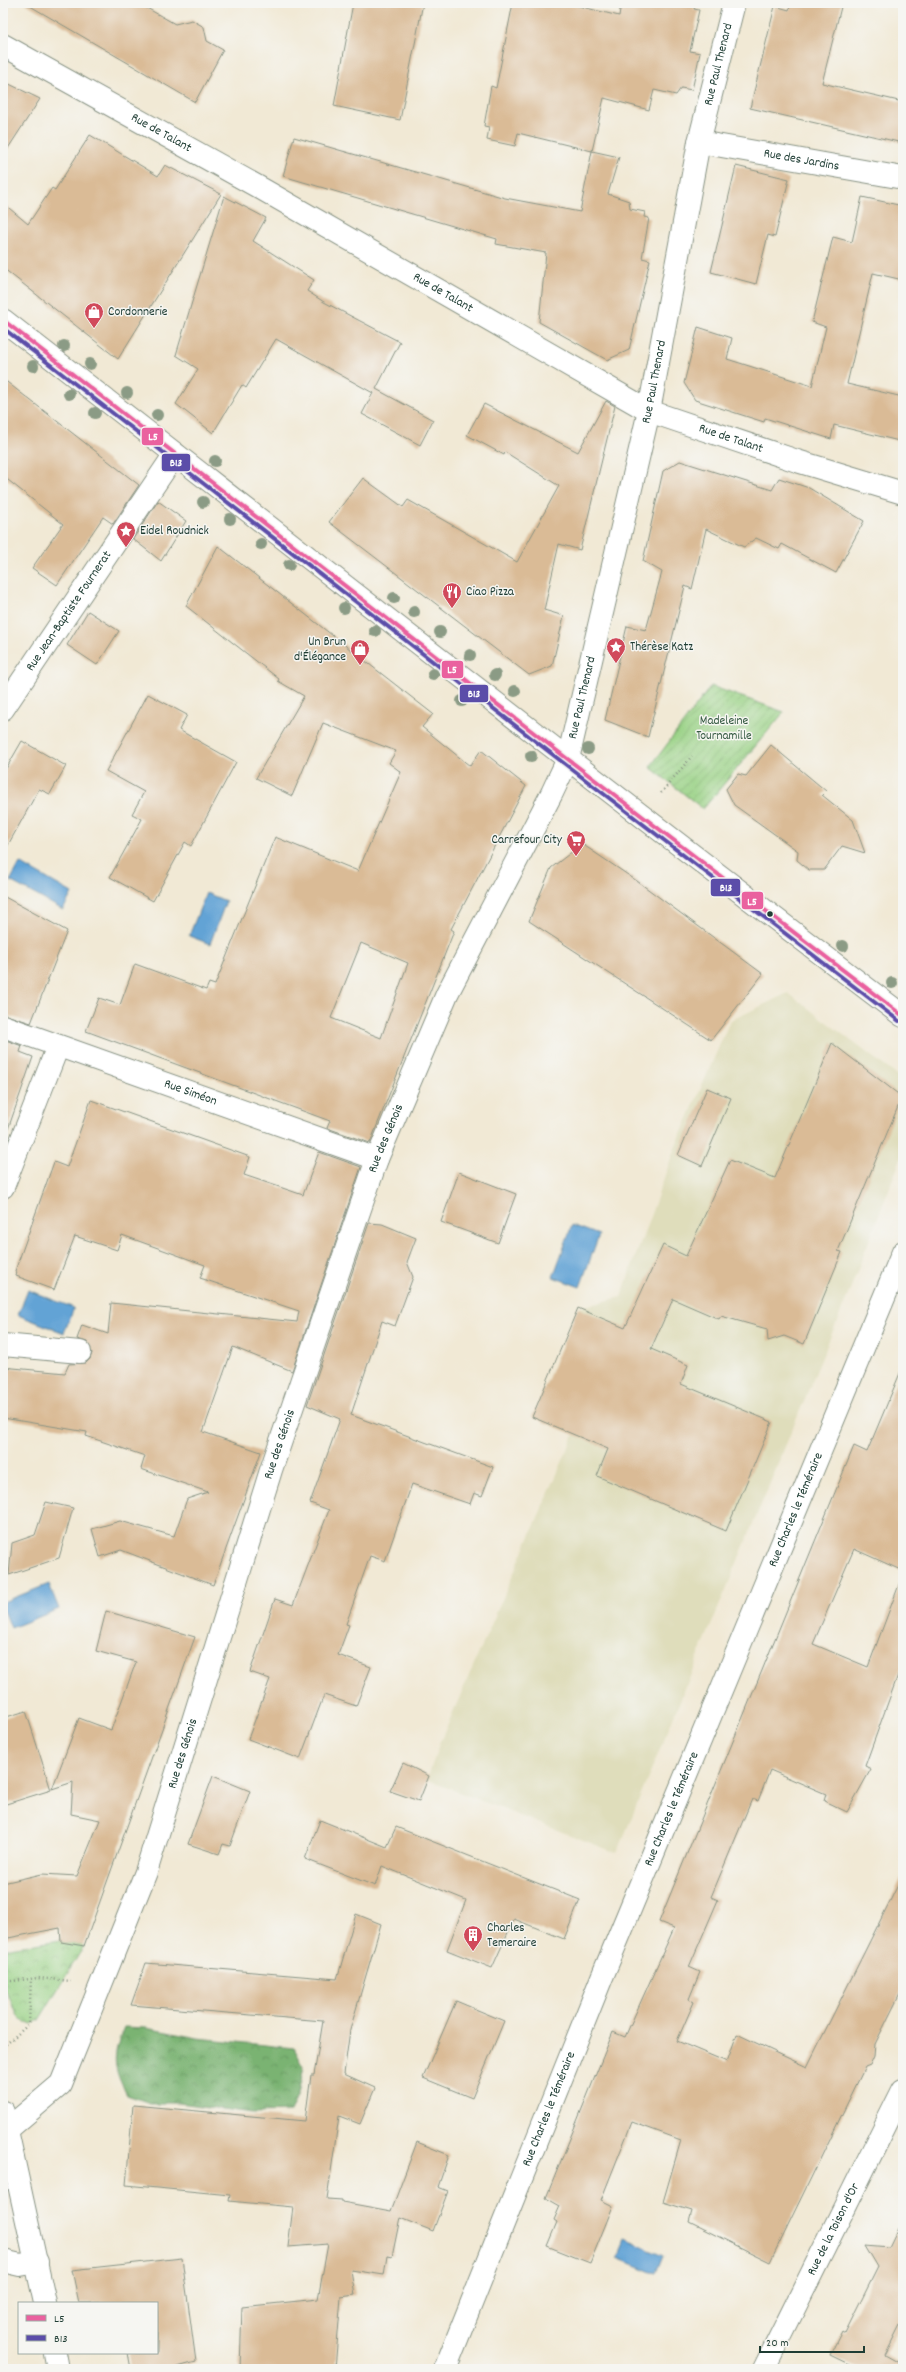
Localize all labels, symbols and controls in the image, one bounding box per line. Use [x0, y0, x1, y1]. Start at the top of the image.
street label: Rue Paul Thenard [699, 21, 738, 108]
street label: Rue de Talant [127, 108, 195, 158]
street label: Rue des Jardins [762, 144, 841, 176]
street label: Rue de Talant [409, 268, 477, 318]
shop icon: Cordonnerie [83, 301, 105, 329]
place label: Cordonnerie [108, 303, 168, 322]
street label: Rue Paul Thenard [637, 339, 671, 425]
street label: Rue de Talant [696, 419, 766, 458]
line badge: L5 [141, 427, 164, 446]
text: L5 [148, 430, 158, 446]
line badge: B13 [161, 453, 191, 472]
text: B13 [170, 456, 182, 472]
place icon: Eidel Roudnick [115, 520, 137, 548]
place label: Eidel Roudnick [140, 522, 209, 541]
street label: Rue Jean-Baptiste Fournerat [21, 547, 117, 675]
restaurant icon: Ciao Pizza [441, 581, 463, 609]
place label: Ciao Pizza [466, 583, 515, 602]
place label: Un Brun d'Élégance [294, 633, 346, 667]
place icon: Thérèse Katz [605, 636, 627, 664]
shop icon: Un Brun d'Élégance [349, 638, 371, 666]
place label: Thérèse Katz [630, 638, 693, 657]
street label: Rue Paul Thenard [563, 654, 601, 741]
line badge: L5 [441, 660, 464, 679]
text: L5 [447, 663, 457, 679]
line badge: B13 [459, 684, 489, 703]
text: B13 [468, 687, 480, 703]
park label: Madeleine Tournamille [696, 712, 752, 746]
supermarket icon: Carrefour City [565, 829, 587, 857]
place label: Carrefour City [491, 831, 563, 850]
line badge: B13 [710, 878, 741, 897]
text: B13 [720, 881, 732, 897]
line badge: L5 [741, 891, 764, 910]
text: L5 [747, 895, 757, 911]
unlabelled marker [765, 909, 775, 919]
street label: Rue Siméon [161, 1074, 220, 1111]
street label: Rue des Génois [364, 1101, 409, 1175]
street label: Rue des Génois [259, 1407, 300, 1482]
street label: Rue Charles le Téméraire [764, 1450, 828, 1570]
street label: Rue des Génois [163, 1716, 203, 1791]
street label: Rue Charles le Téméraire [639, 1749, 704, 1869]
place label: Charles Temeraire [487, 1919, 537, 1953]
building icon: Charles Temeraire [462, 1924, 484, 1952]
street label: Rue Charles le Téméraire [518, 2048, 581, 2169]
street label: Rue de la Toison d'Or [803, 2180, 865, 2279]
legend [18, 2302, 158, 2354]
text: L5 [54, 2311, 64, 2328]
scale bar [760, 2328, 864, 2354]
text: B13 [54, 2331, 68, 2348]
text: 20 m [766, 2335, 789, 2352]

